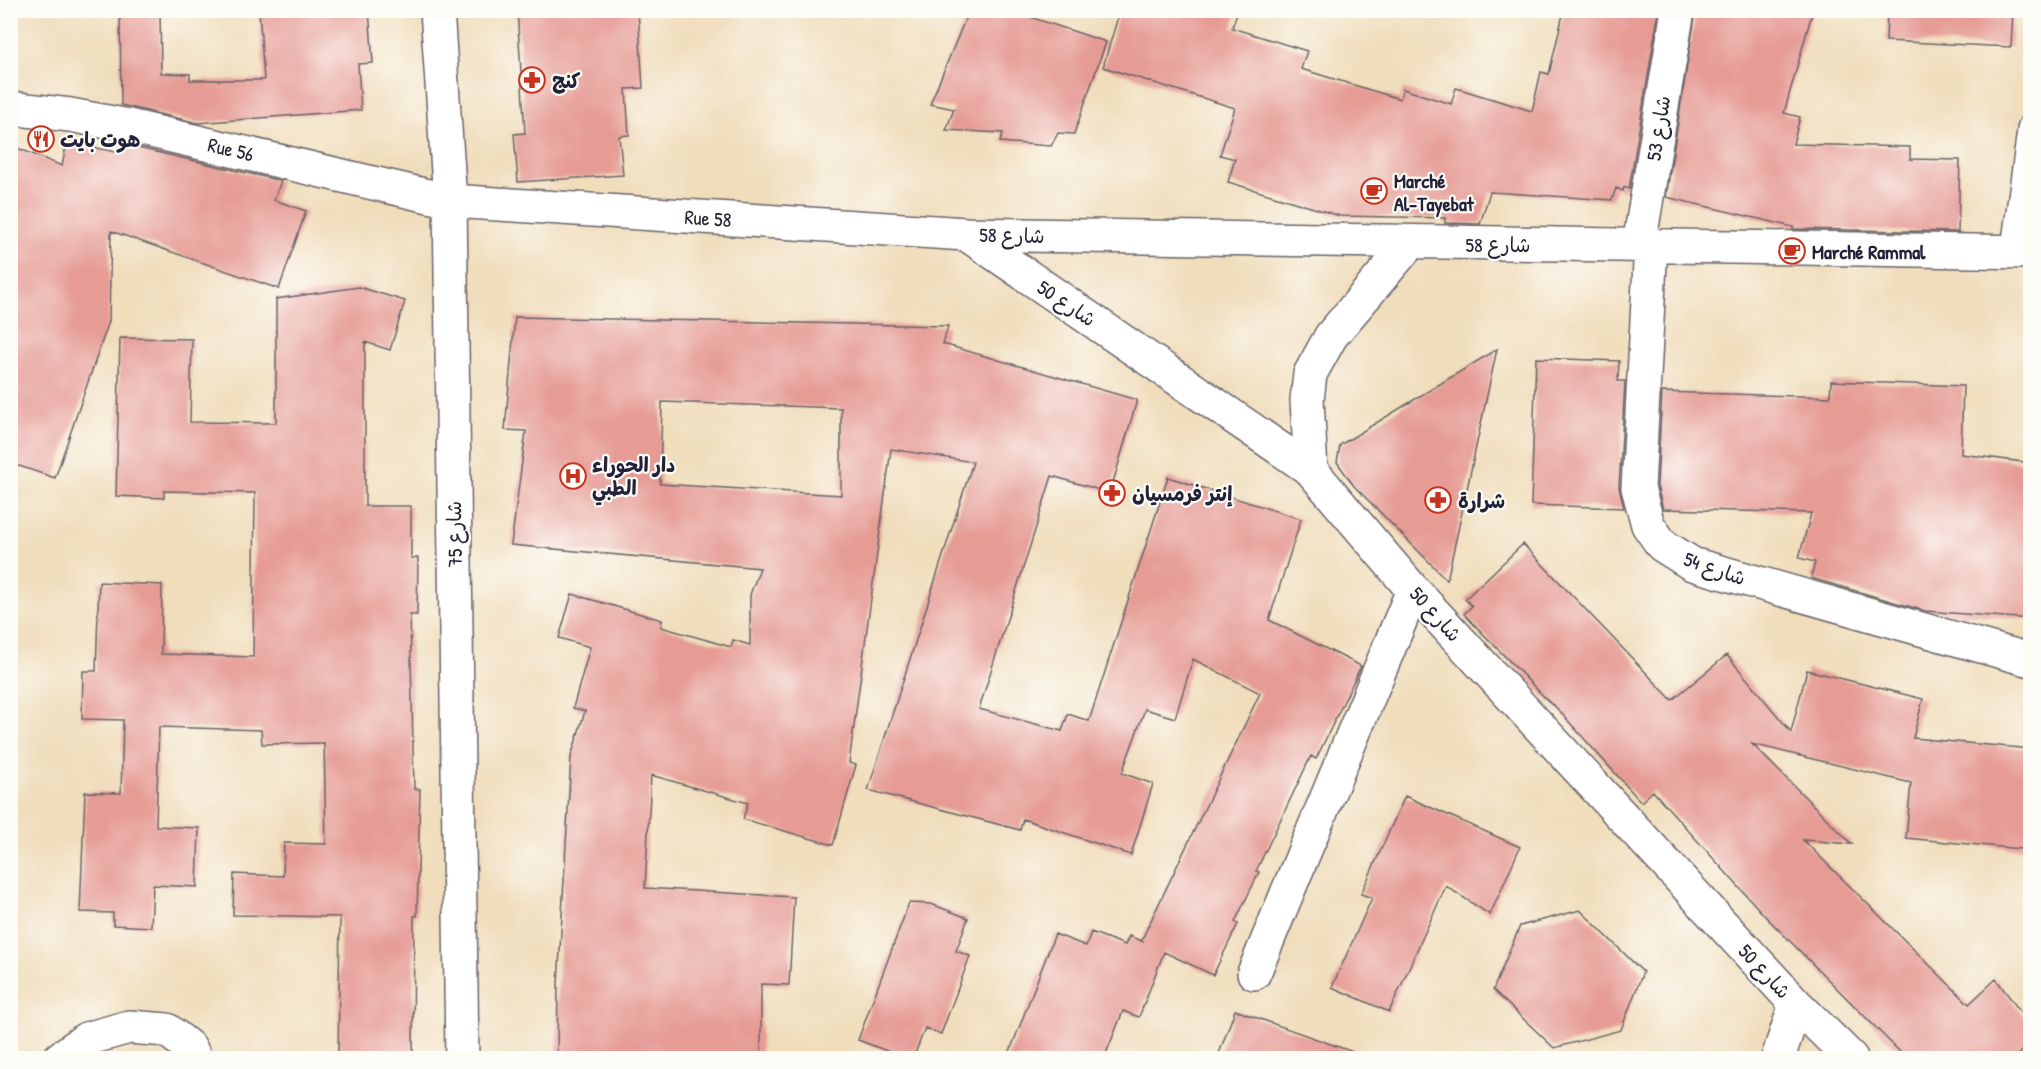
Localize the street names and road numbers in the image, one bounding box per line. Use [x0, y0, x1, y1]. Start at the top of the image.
street label: شارع 53 [1640, 94, 1677, 163]
street label: Rue 56 [206, 131, 256, 167]
street label: Rue 58 [684, 203, 732, 233]
street label: شارع 58 [979, 221, 1045, 250]
street label: شارع 58 [1465, 231, 1531, 259]
street label: شارع 50 [1032, 274, 1102, 333]
street label: شارع 75 [440, 501, 469, 567]
street label: شارع 54 [1680, 545, 1750, 592]
street label: شارع 50 [1403, 581, 1468, 648]
street label: شارع 50 [1732, 938, 1797, 1005]

